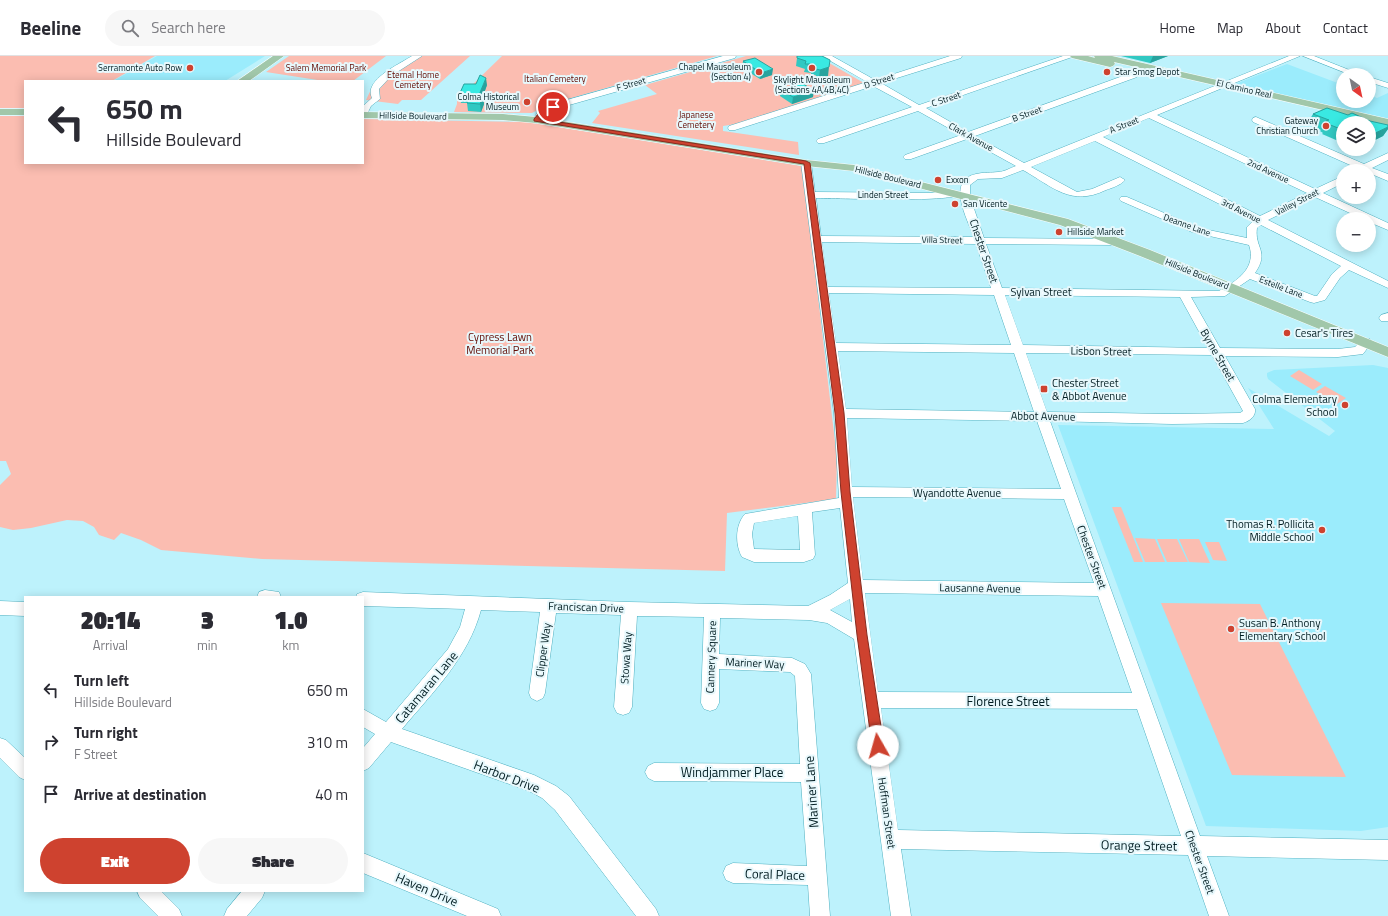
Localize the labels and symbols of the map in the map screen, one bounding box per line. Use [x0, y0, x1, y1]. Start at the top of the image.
place label: Chapel Mausoleum (Section 4) [679, 60, 751, 83]
place label: Serramonte Auto Row [98, 61, 182, 74]
park label: Salem Memorial Park [286, 61, 367, 74]
marker: Serramonte Auto Row [185, 63, 195, 73]
marker: Skylight Mausoleum (Sections 4A,4B,4C) [807, 63, 817, 73]
place label: Star Smog Depot [1115, 65, 1180, 78]
marker: Chapel Mausoleum (Section 4) [754, 67, 764, 77]
marker: Star Smog Depot [1102, 67, 1112, 77]
park label: Eternal Home Cemetery [387, 68, 439, 91]
north arrow [1336, 68, 1376, 108]
street label: D Street [862, 69, 896, 91]
park label: Italian Cemetery [524, 72, 587, 85]
street label: F Street [615, 73, 648, 94]
place label: Skylight Mausoleum (Sections 4A,4B,4C) [774, 73, 850, 96]
street label: El Camino Real [1215, 76, 1273, 101]
street label: C Street [929, 87, 963, 110]
place label: Colma Historical Museum [458, 90, 519, 113]
pin [536, 90, 570, 124]
marker: Colma Historical Museum [522, 97, 532, 107]
street label: B Street [1010, 102, 1044, 125]
street label: Hillside Boulevard [379, 108, 447, 123]
park label: Japanese Cemetery [678, 108, 715, 131]
street label: A Street [1107, 112, 1141, 136]
place label: Gateway Christian Church [1256, 114, 1319, 137]
street label: Clark Avenue [947, 119, 996, 154]
marker: Gateway Christian Church [1321, 121, 1331, 131]
street label: 2nd Avenue [1245, 155, 1292, 186]
street label: Hillside Boulevard [854, 162, 923, 191]
place label: Exxon [946, 173, 969, 186]
marker: Exxon [933, 175, 943, 185]
street label: Valley Street [1273, 185, 1322, 218]
street label: Linden Street [858, 188, 909, 201]
street label: 3rd Avenue [1219, 195, 1264, 226]
place label: San Vicente [963, 197, 1008, 210]
marker: San Vicente [950, 199, 960, 209]
street label: Deanne Lane [1162, 210, 1213, 239]
street label: Chester Street [966, 217, 1002, 285]
place label: Hillside Market [1067, 225, 1125, 238]
marker: Hillside Market [1054, 227, 1064, 237]
street label: Villa Street [921, 233, 963, 246]
street label: Hillside Boulevard [1163, 255, 1231, 292]
street label: Estelle Lane [1257, 272, 1305, 301]
street label: Sylvan Street [1010, 284, 1072, 300]
place label: Cesar's Tires [1295, 325, 1353, 341]
street label: Byrne Street [1197, 326, 1240, 384]
marker: Cesar's Tires [1282, 328, 1292, 338]
park label: Cypress Lawn Memorial Park [466, 329, 534, 358]
street label: Lisbon Street [1070, 342, 1132, 360]
place label: Chester Street & Abbot Avenue [1052, 375, 1127, 404]
marker: Chester Street & Abbot Avenue [1039, 384, 1049, 394]
place label: Colma Elementary School [1252, 391, 1338, 420]
marker: Colma Elementary School [1340, 400, 1350, 410]
street label: Abbot Avenue [1011, 407, 1076, 425]
street label: Wyandotte Avenue [913, 485, 1001, 501]
place label: Thomas R. Pollicita Middle School [1226, 516, 1314, 545]
street label: Chester Street [1073, 523, 1111, 591]
marker: Thomas R. Pollicita Middle School [1317, 525, 1327, 535]
street label: Lausanne Avenue [939, 579, 1021, 597]
street label: Franciscan Drive [548, 598, 625, 616]
place label: Susan B. Anthony Elementary School [1239, 615, 1326, 644]
street label: Cannery Square [702, 620, 720, 694]
street label: Clipper Way [531, 621, 555, 678]
marker: Susan B. Anthony Elementary School [1226, 624, 1236, 634]
street label: Stowa Way [616, 631, 636, 685]
street label: Catamaran Lane [390, 646, 462, 728]
street label: Mariner Way [725, 653, 786, 673]
street label: Florence Street [966, 691, 1050, 711]
position arrow [857, 725, 899, 767]
street label: Harbor Drive [471, 754, 543, 798]
street label: Mariner Lane [799, 755, 823, 829]
street label: Windjammer Place [681, 762, 783, 782]
street label: Hoffman Street [874, 776, 900, 850]
street label: Chester Street [1181, 828, 1219, 896]
street label: Orange Street [1101, 834, 1178, 856]
street label: Coral Place [745, 863, 805, 885]
street label: Haven Drive [393, 867, 461, 911]

